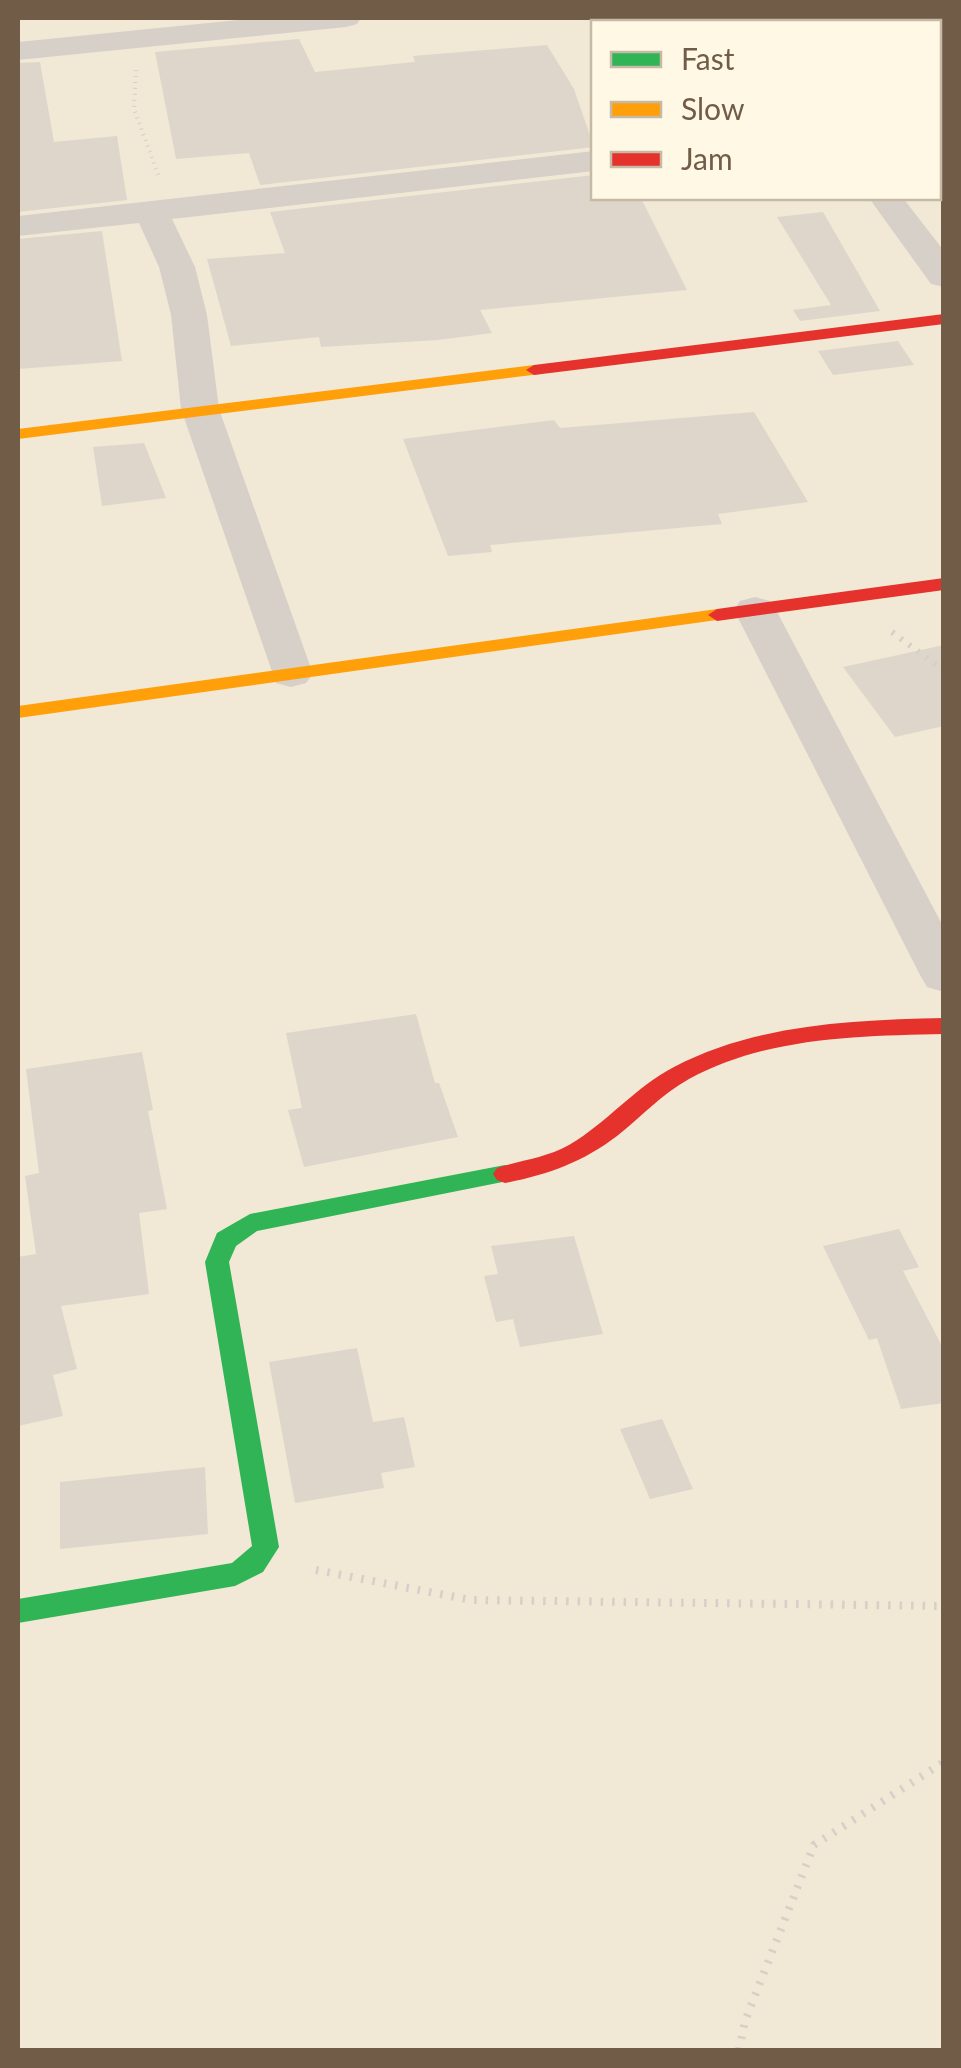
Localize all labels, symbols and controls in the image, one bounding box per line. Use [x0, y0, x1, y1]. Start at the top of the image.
legend [591, 20, 941, 200]
text: Fast [681, 40, 735, 76]
text: Slow [681, 90, 745, 126]
text: Jam [681, 140, 733, 176]

